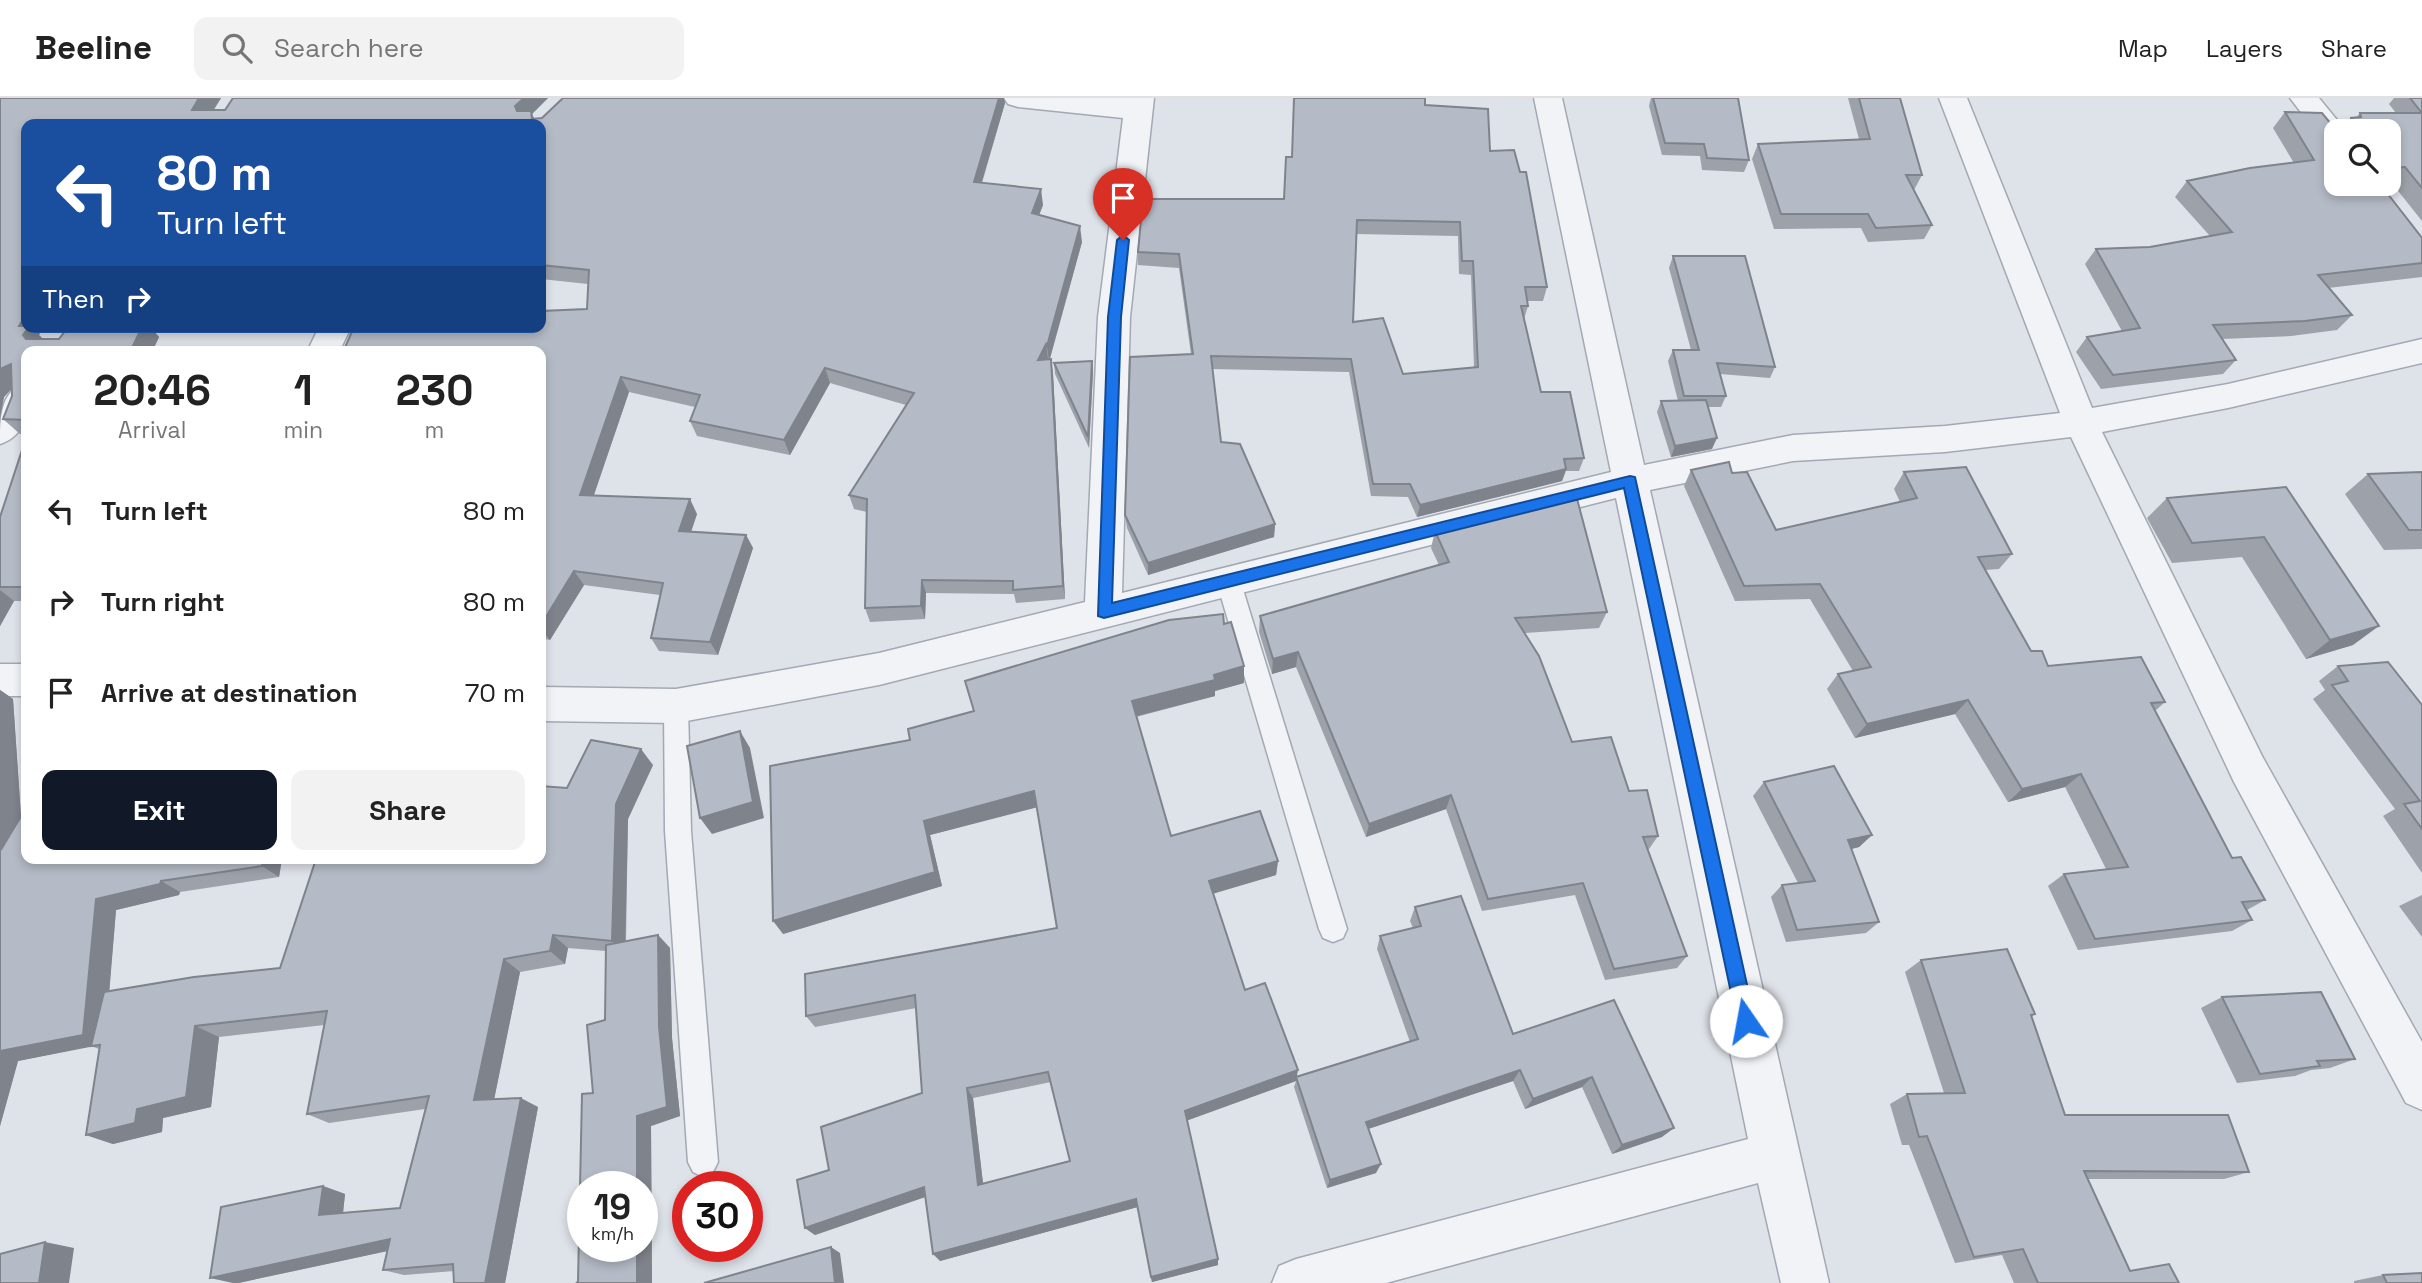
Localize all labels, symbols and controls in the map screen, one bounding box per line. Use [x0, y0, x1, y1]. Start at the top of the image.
search box [194, 17, 684, 80]
text: Beeline [35, 27, 152, 69]
icon: search [218, 29, 256, 67]
text: Search here [274, 31, 424, 65]
text: Map [2118, 33, 2168, 64]
text: Layers [2206, 33, 2283, 64]
text: Share [2321, 33, 2387, 64]
map controls [2324, 119, 2401, 196]
button: search [2324, 119, 2401, 196]
text: 80 m [157, 142, 272, 204]
icon: left [42, 147, 133, 238]
pin [1093, 168, 1153, 240]
icon: arrive [1104, 179, 1142, 217]
text: Turn left [157, 203, 287, 243]
icon: right [119, 280, 157, 318]
text: Then [42, 282, 105, 316]
text: 20:46 [94, 364, 211, 417]
text: 1 [294, 364, 313, 417]
text: 230 [396, 364, 473, 417]
text: Arrival [118, 415, 186, 445]
text: min [284, 415, 323, 445]
text: m [425, 415, 444, 445]
icon: left [42, 492, 80, 530]
text: Turn left [101, 494, 208, 528]
text: 80 m [463, 494, 525, 528]
icon: right [42, 583, 80, 621]
text: Turn right [101, 585, 225, 619]
text: 80 m [463, 585, 525, 619]
icon: arrive [42, 674, 80, 712]
text: Arrive at destination [101, 676, 358, 710]
text: 70 m [465, 676, 525, 710]
button: Exit [42, 770, 277, 850]
button: Share [291, 770, 525, 850]
position arrow [1709, 984, 1783, 1058]
speed limit sign: 30 [672, 1171, 763, 1262]
text: 19 [594, 1185, 631, 1229]
text: km/h [591, 1222, 634, 1245]

